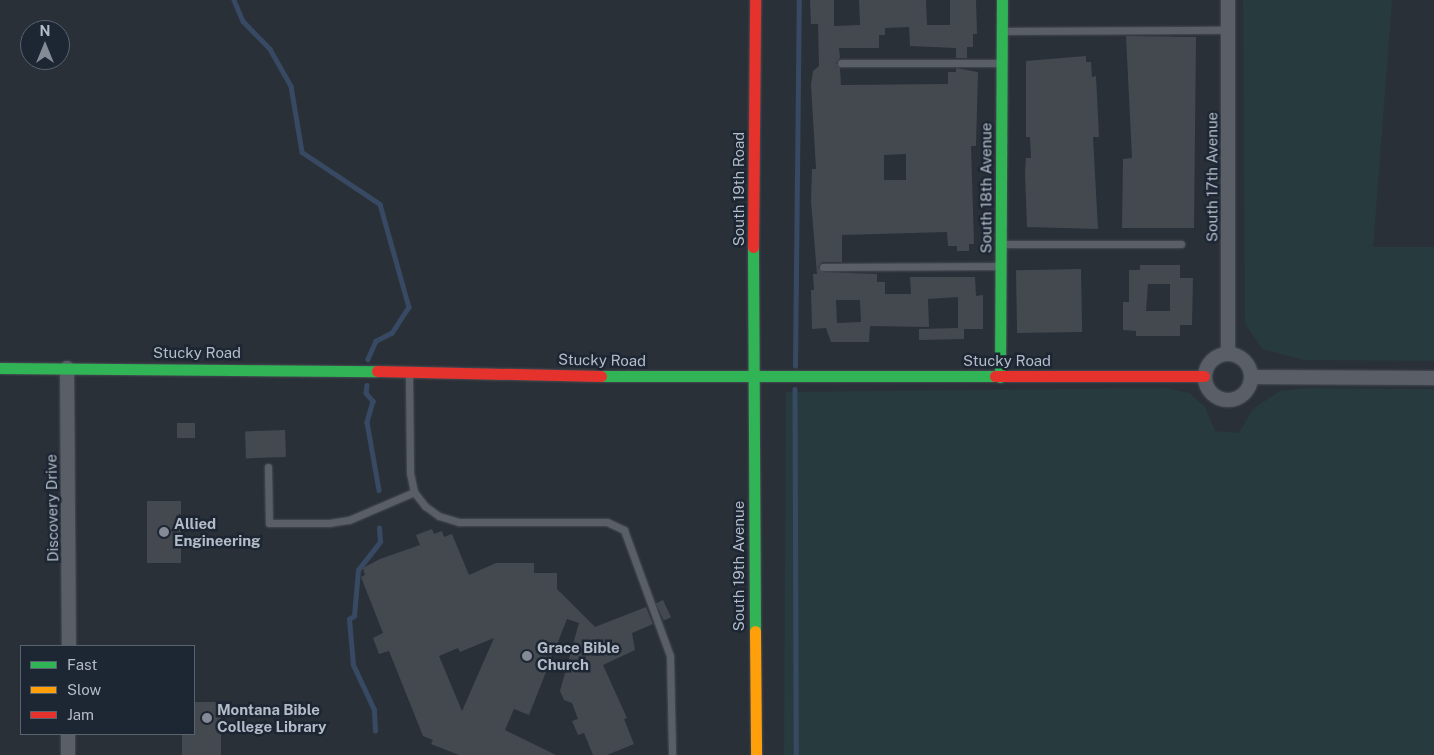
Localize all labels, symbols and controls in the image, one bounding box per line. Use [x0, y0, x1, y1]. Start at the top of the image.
north arrow [20, 20, 70, 70]
text: N [40, 23, 50, 39]
street label: South 17th Avenue [1203, 112, 1221, 242]
street label: South 18th Avenue [977, 123, 995, 253]
street label: South 19th Road [730, 132, 748, 246]
street label: Stucky Road [153, 344, 241, 362]
street label: Stucky Road [558, 350, 646, 370]
street label: Stucky Road [963, 352, 1051, 370]
street label: Discovery Drive [42, 454, 62, 562]
street label: South 19th Avenue [730, 501, 748, 631]
place label: Allied Engineering [174, 514, 261, 549]
marker: Allied Engineering [158, 526, 170, 538]
place label: Grace Bible Church [537, 638, 620, 673]
legend [20, 645, 195, 735]
marker: Grace Bible Church [521, 650, 533, 662]
text: Fast [67, 656, 97, 673]
text: Slow [67, 681, 101, 698]
place label: Montana Bible College Library [217, 700, 327, 735]
text: Jam [67, 706, 94, 723]
marker: Montana Bible College Library [201, 712, 213, 724]

